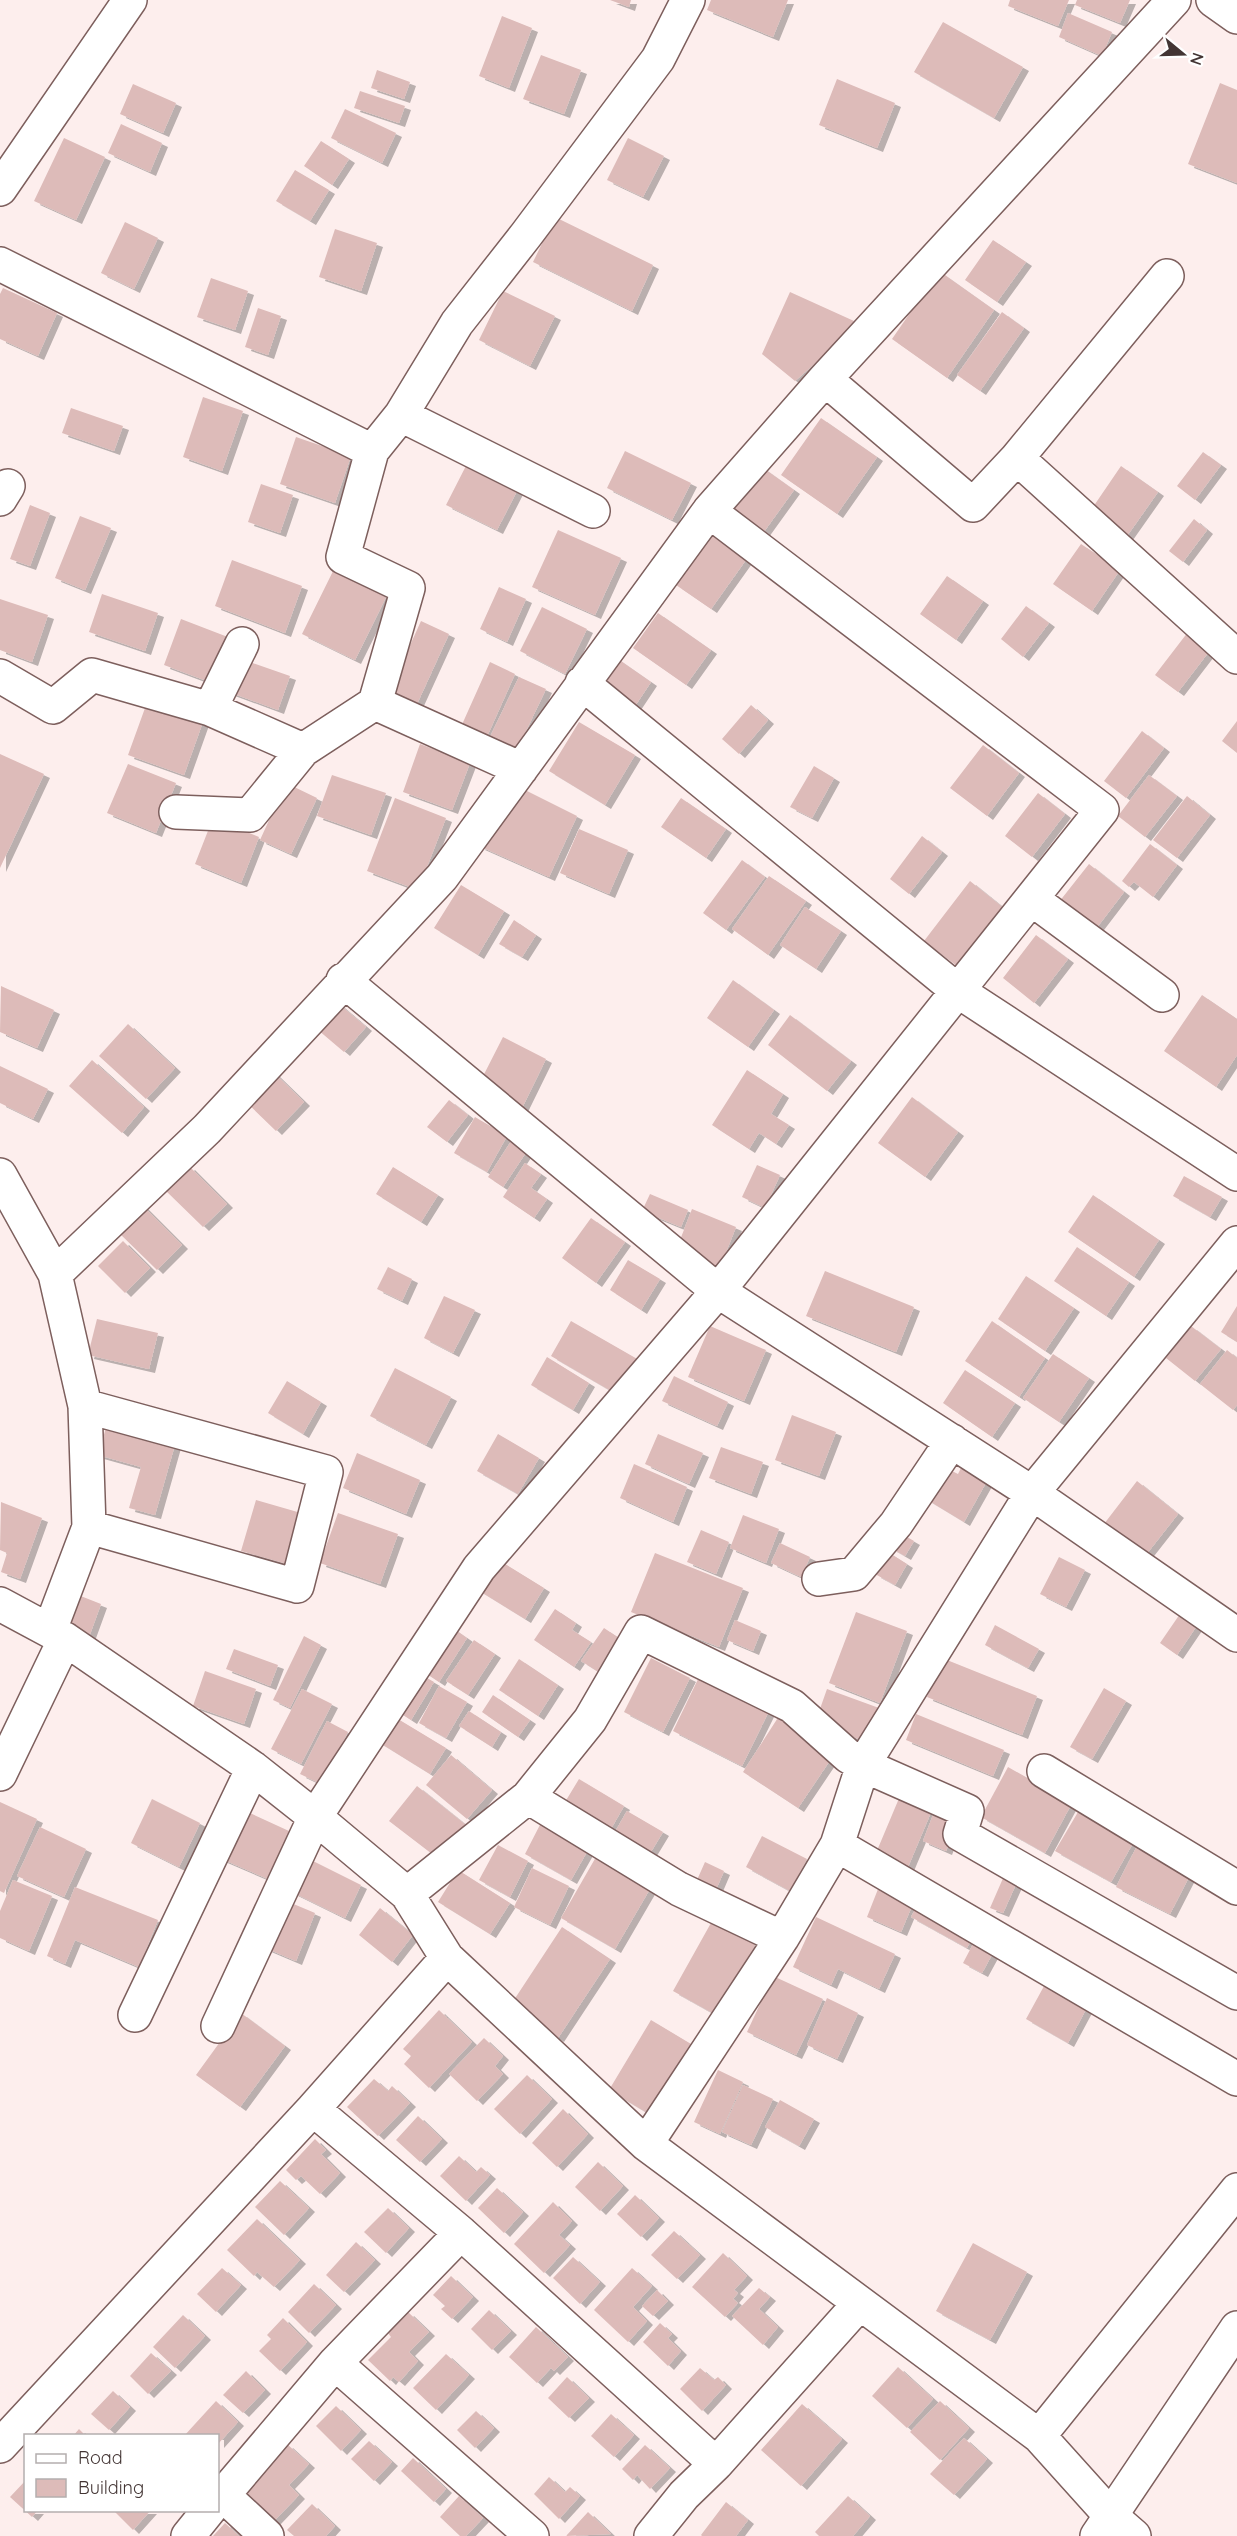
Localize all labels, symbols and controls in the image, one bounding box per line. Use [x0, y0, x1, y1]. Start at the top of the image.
north arrow [1153, 24, 1213, 84]
text: N [1186, 50, 1209, 68]
legend [24, 2434, 219, 2512]
text: Road [78, 2446, 123, 2469]
text: Building [78, 2476, 144, 2499]

